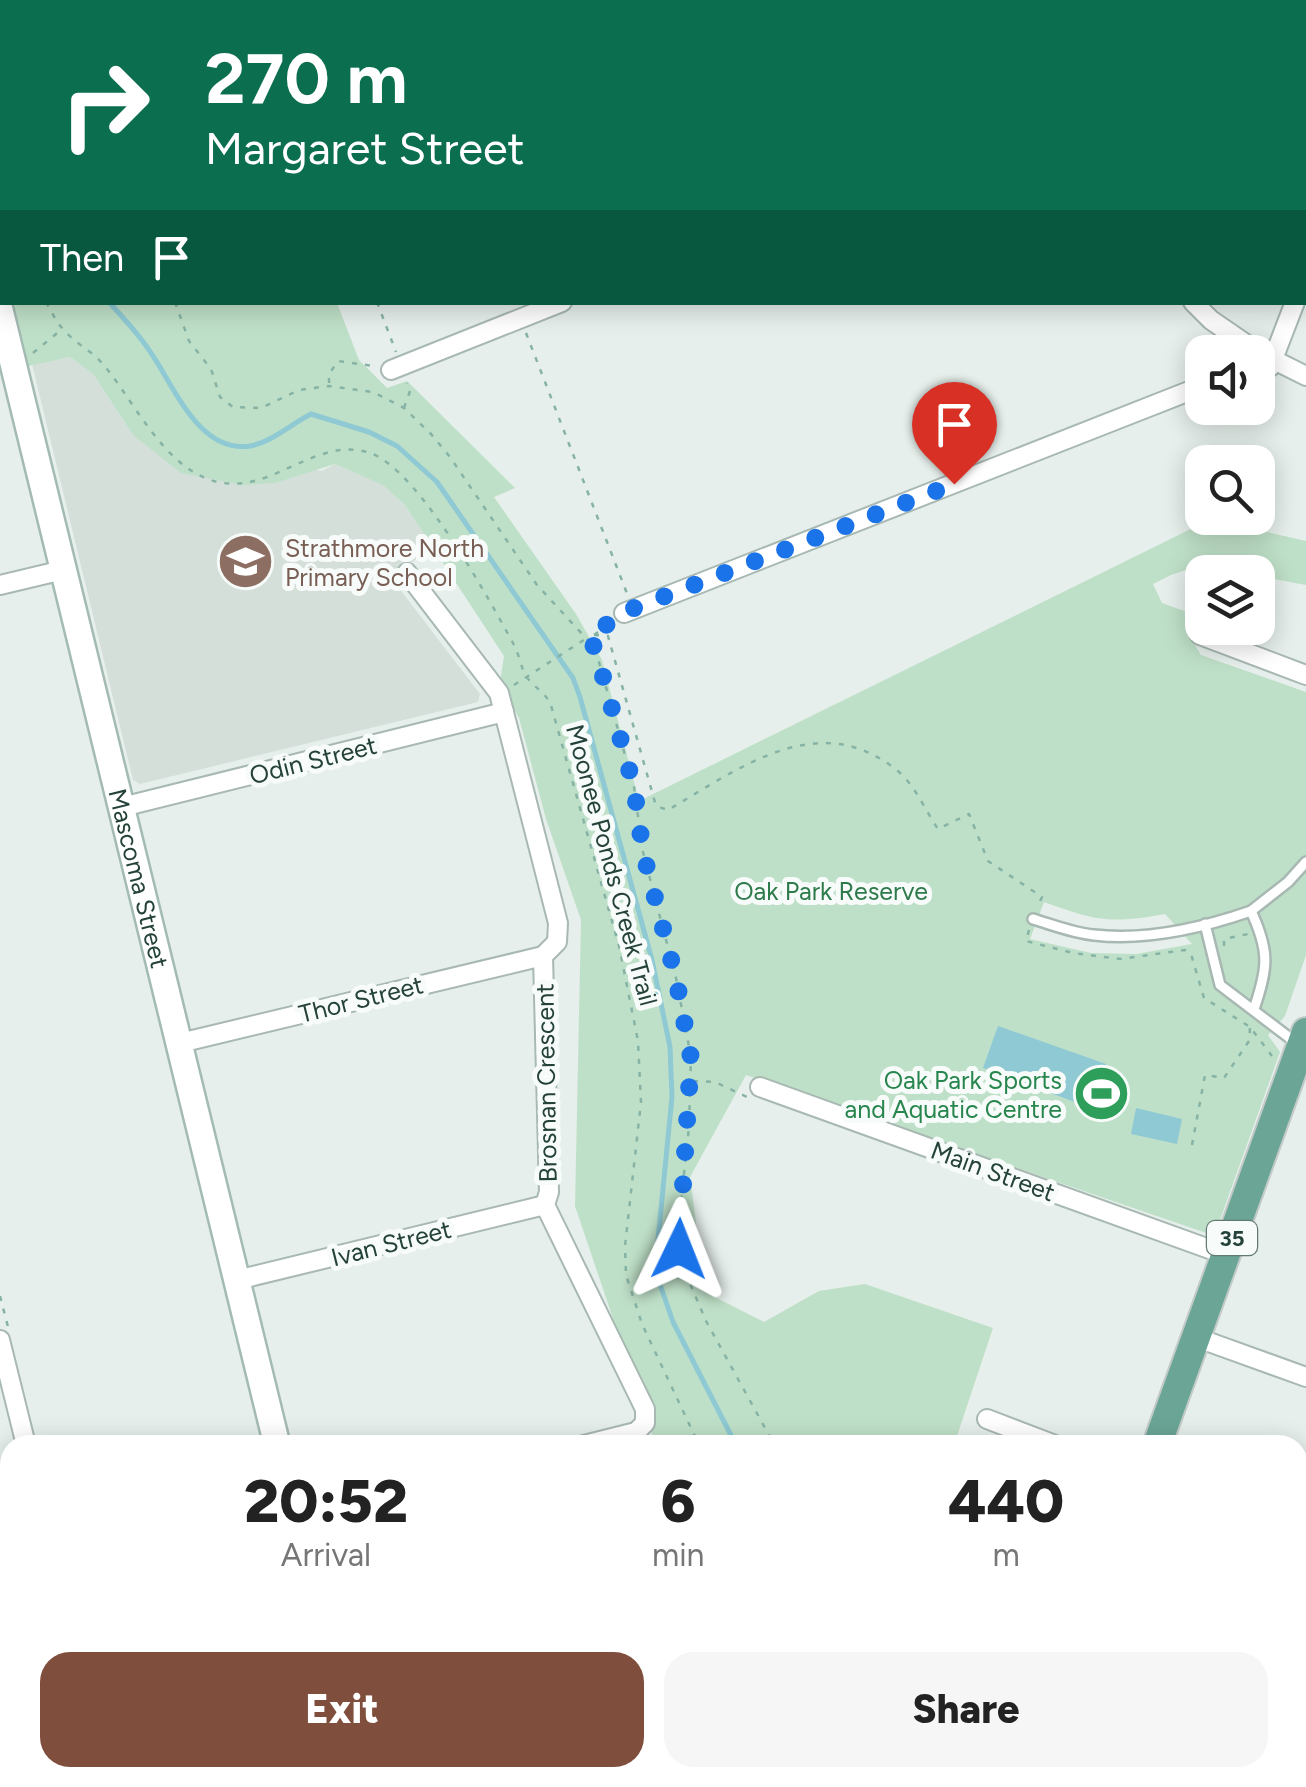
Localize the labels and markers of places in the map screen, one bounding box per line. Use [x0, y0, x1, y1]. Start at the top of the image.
pin [912, 382, 997, 485]
school or university icon: Strathmore North Primary School [216, 532, 276, 592]
place label: Strathmore North Primary School [285, 533, 484, 592]
sports icon: Oak Park Sports and Aquatic Centre [1071, 1064, 1131, 1124]
place label: Oak Park Sports and Aquatic Centre [844, 1065, 1062, 1124]

